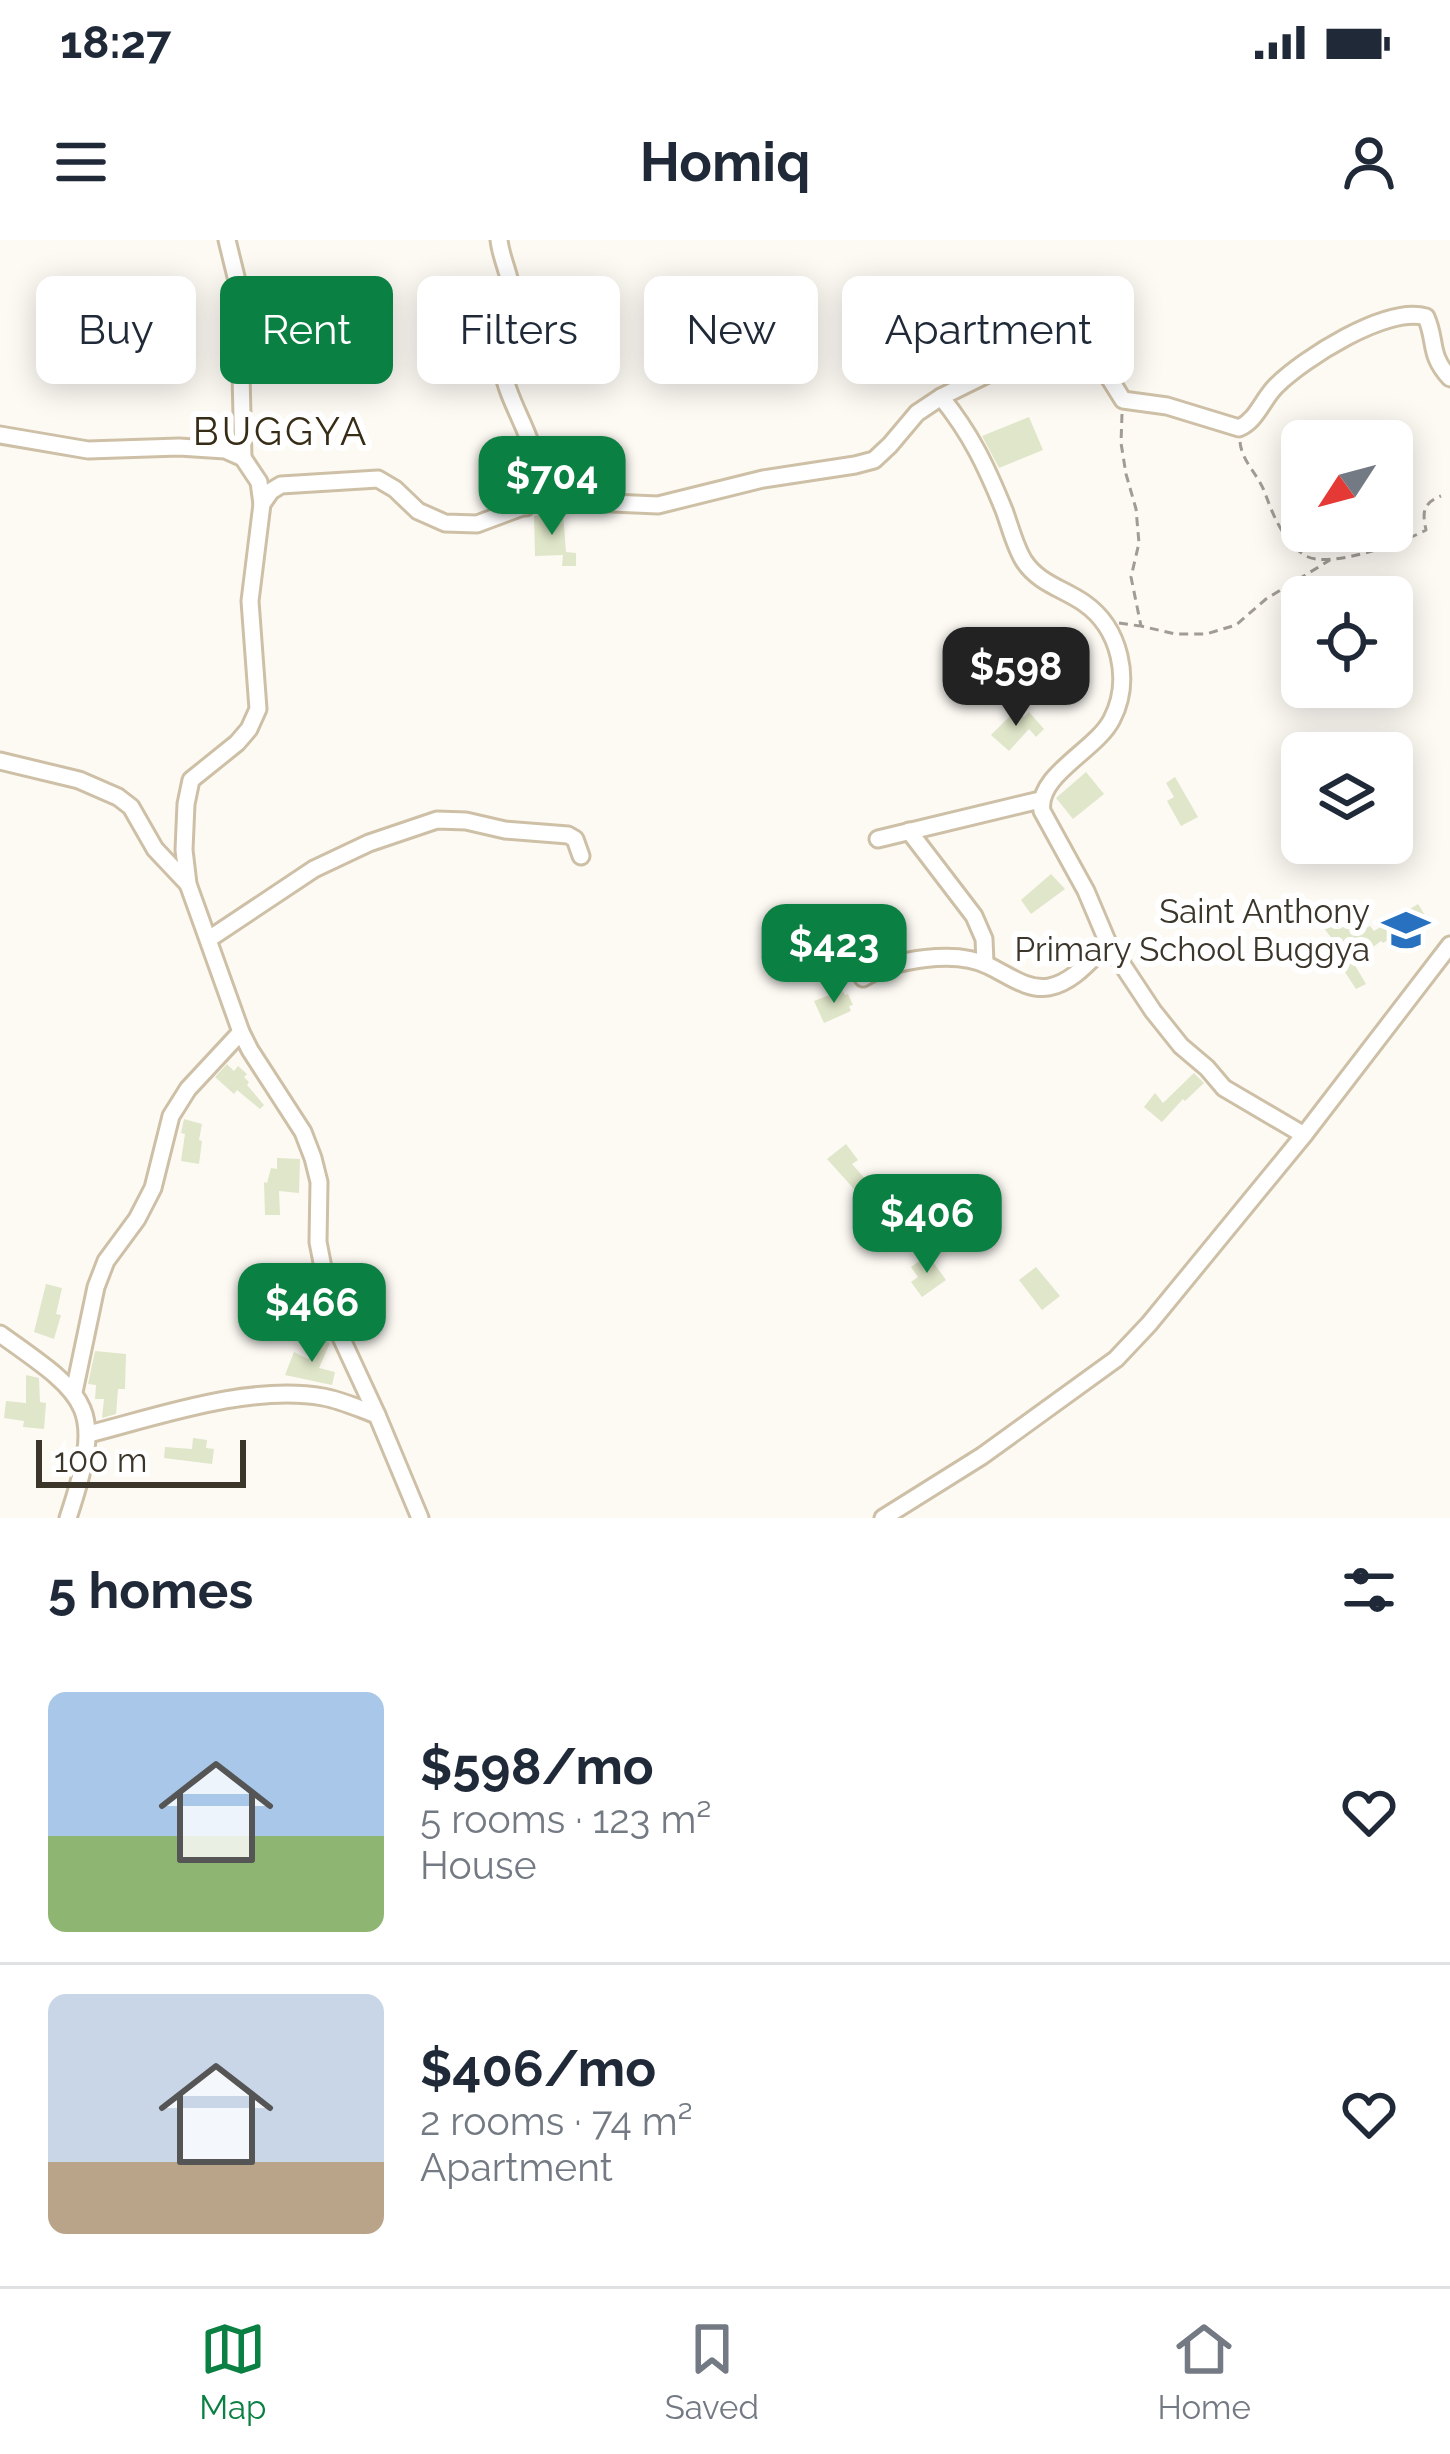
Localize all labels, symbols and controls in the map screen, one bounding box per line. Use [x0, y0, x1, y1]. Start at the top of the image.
text: 18:27 [60, 16, 171, 69]
icon: menu [48, 129, 114, 195]
icon: person [1336, 129, 1402, 195]
text: Homiq [640, 130, 810, 194]
chip: Buy [36, 276, 196, 384]
chip: Rent [220, 276, 393, 384]
chip: Filters [417, 276, 620, 384]
chip: New [644, 276, 818, 384]
chip: Apartment [842, 276, 1134, 384]
district label: BUGGYA [193, 408, 369, 454]
north arrow [1281, 420, 1413, 552]
map controls [1281, 420, 1413, 864]
pin: $704 [481, 436, 623, 538]
text: $704 [506, 452, 598, 498]
button: locate [1281, 576, 1413, 708]
pin: $598 [945, 627, 1087, 729]
text: $598 [970, 643, 1062, 689]
button: layers [1281, 732, 1413, 864]
place label: Saint Anthony Primary School Buggya [1015, 892, 1370, 969]
pin: $423 [763, 904, 905, 1006]
school or university icon: Saint Anthony Primary School Buggya [1381, 905, 1431, 955]
text: $423 [789, 920, 879, 966]
pin: $406 [856, 1174, 998, 1276]
text: $406 [880, 1190, 974, 1236]
pin: $466 [241, 1263, 383, 1365]
text: $466 [265, 1279, 359, 1325]
scale bar [36, 1434, 246, 1487]
text: 100 m [54, 1441, 147, 1480]
icon: filters [1336, 1557, 1402, 1623]
text: 5 homes [48, 1560, 253, 1620]
text: $598/mo [420, 1736, 654, 1796]
icon: home [144, 1740, 288, 1884]
icon: heart [1336, 1779, 1402, 1845]
text: 5 rooms · 123 m² [420, 1796, 711, 1842]
text: House [420, 1842, 537, 1888]
text: $406/mo [420, 2038, 656, 2098]
icon: home [144, 2042, 288, 2186]
icon: heart [1336, 2081, 1402, 2147]
text: 2 rooms · 74 m² [420, 2098, 693, 2144]
text: Apartment [420, 2144, 613, 2190]
tab: Map [199, 2316, 266, 2427]
tab: Saved [665, 2316, 759, 2427]
tab: Home [1157, 2316, 1251, 2427]

